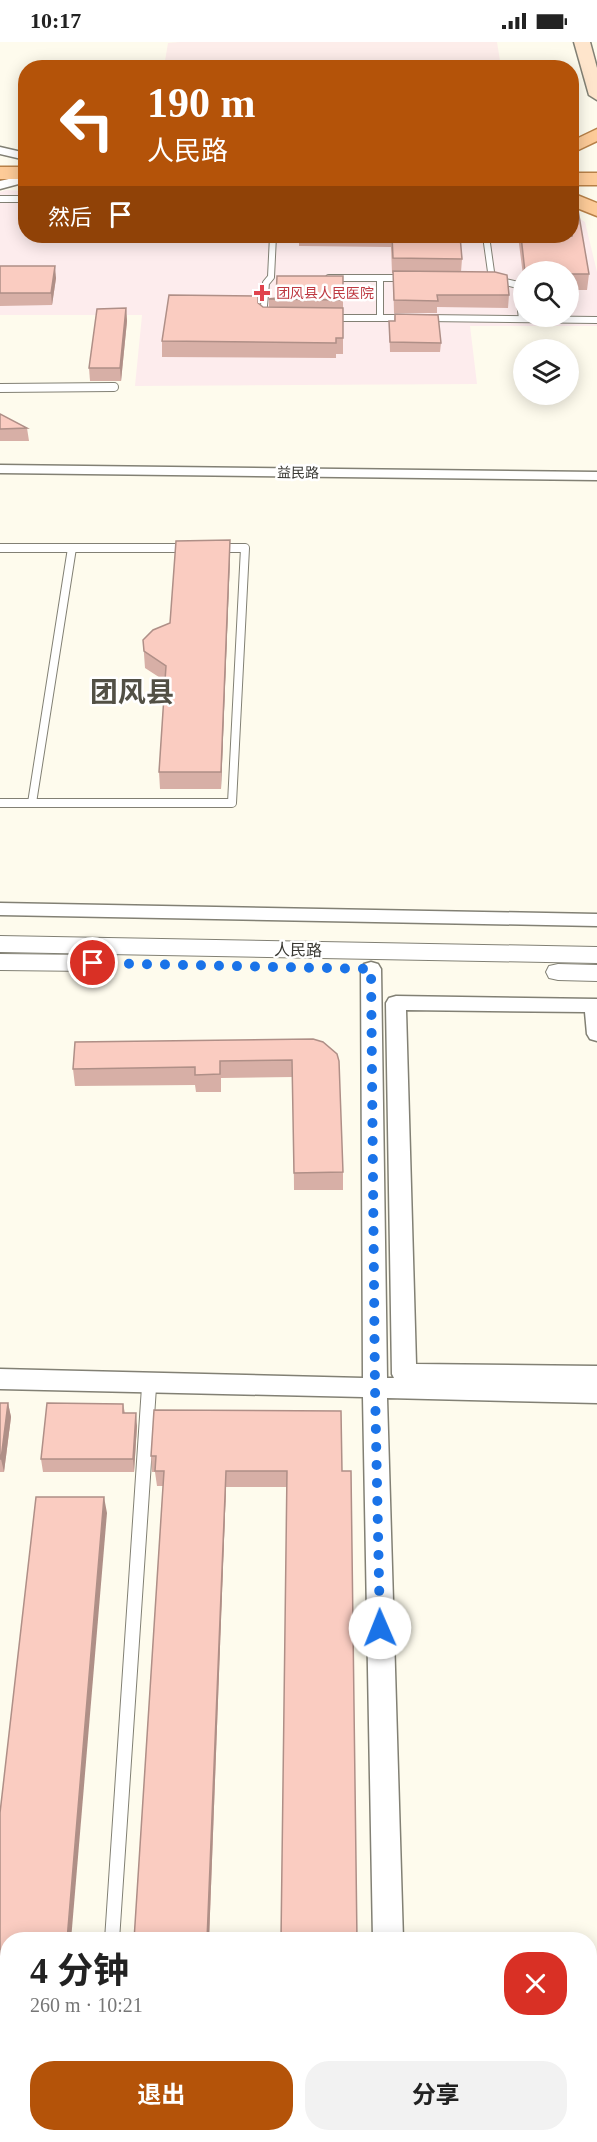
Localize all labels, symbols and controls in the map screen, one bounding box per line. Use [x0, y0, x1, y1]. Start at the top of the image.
text: 10:17 [30, 8, 81, 33]
text: 190 m [147, 80, 256, 126]
icon: left [48, 84, 126, 162]
text: 人民路 [147, 136, 228, 166]
icon: arrive [104, 198, 137, 231]
text: 然后 [48, 205, 92, 230]
map controls [513, 261, 579, 405]
button: search [513, 261, 579, 327]
marker: 团风县人民医院 [253, 284, 271, 302]
place label: 团风县人民医院 [276, 286, 374, 301]
button: layers [513, 339, 579, 405]
street label: 益民路 [277, 465, 319, 481]
district label: 团风县 [90, 677, 174, 708]
pin [67, 937, 118, 988]
street label: 人民路 [274, 941, 322, 959]
icon: arrive [76, 946, 109, 979]
position arrow [348, 1596, 412, 1660]
text: 4 分钟 [30, 1951, 129, 1991]
button: close [504, 1952, 567, 2015]
text: 260 m · 10:21 [30, 1994, 143, 2016]
button: 退出 [30, 2061, 293, 2130]
button: 分享 [305, 2061, 567, 2130]

